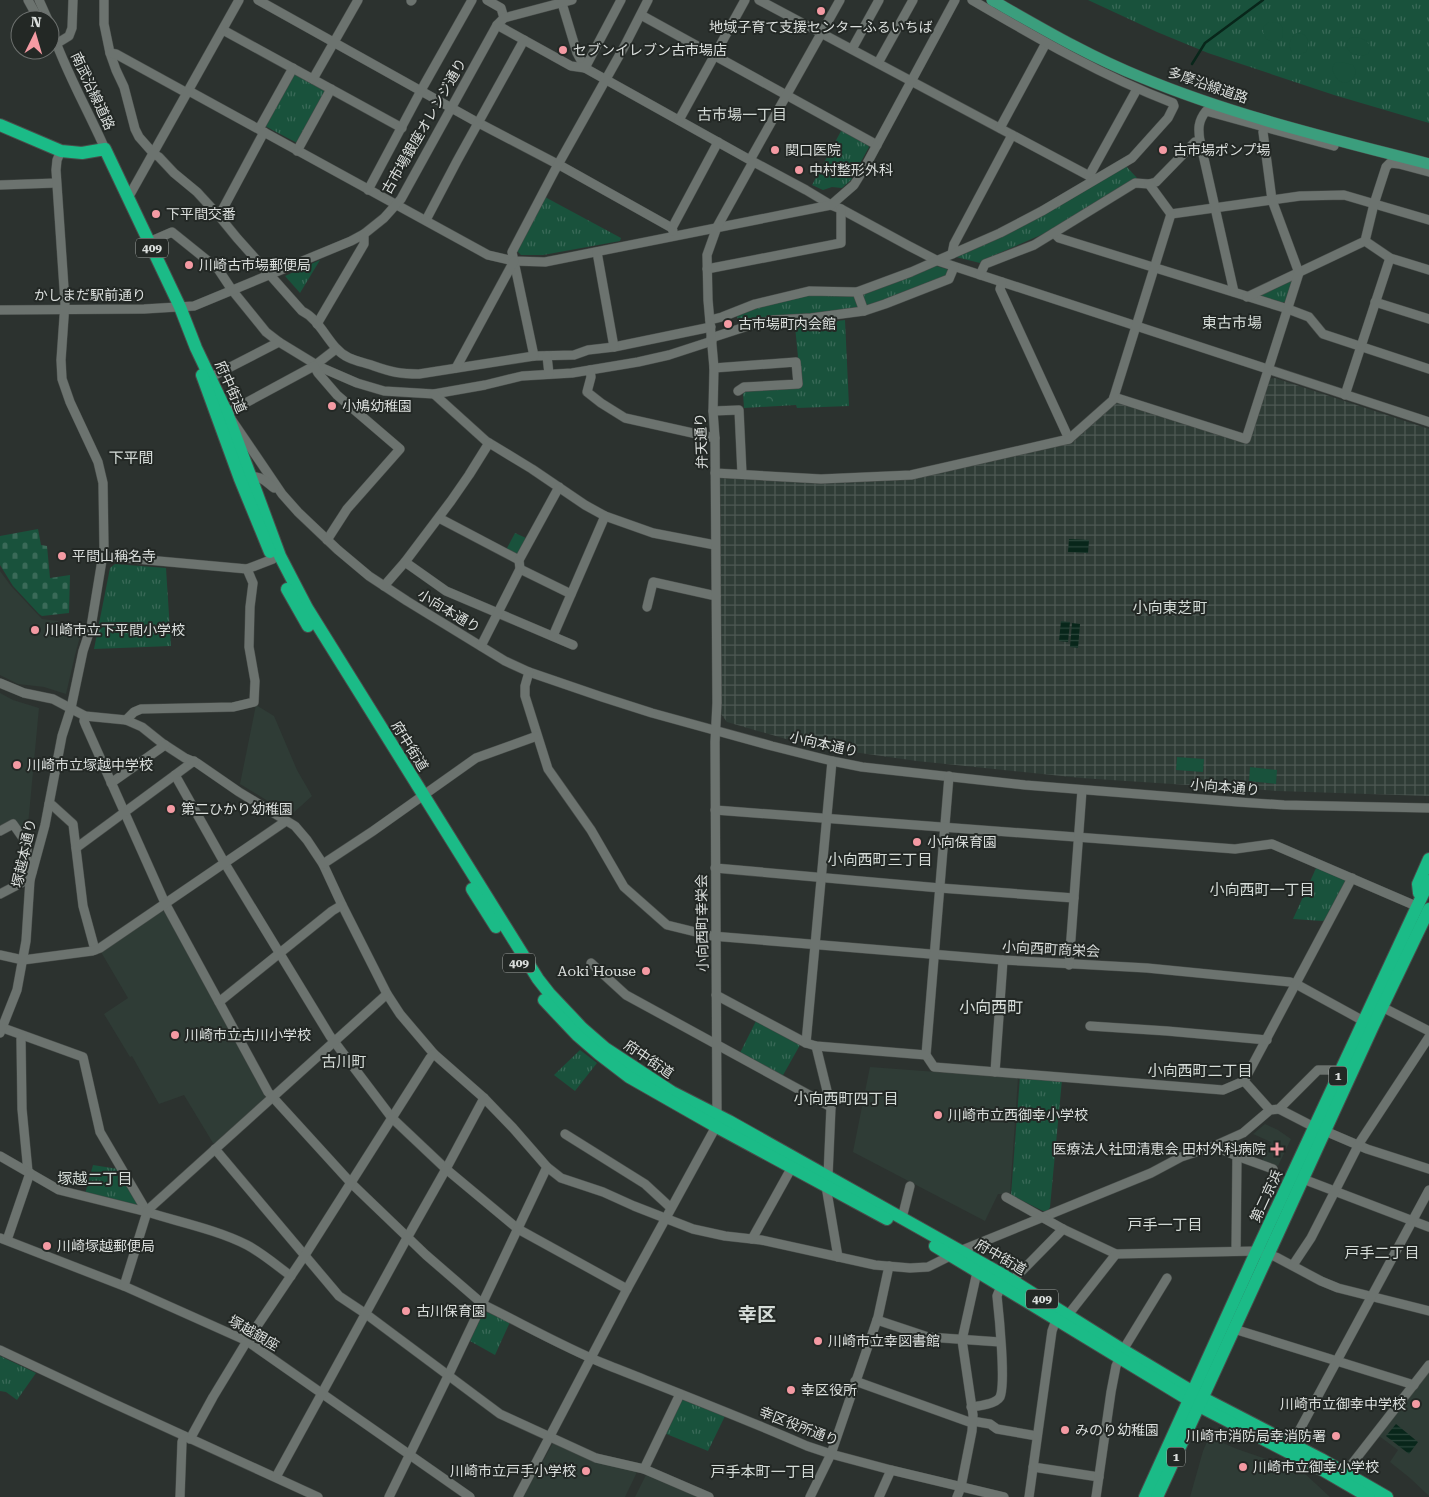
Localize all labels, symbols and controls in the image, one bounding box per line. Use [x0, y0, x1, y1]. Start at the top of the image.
marker: 地域子育て支援センターふるいちば [815, 5, 827, 17]
north arrow [10, 10, 60, 60]
text: N [30, 14, 42, 31]
place label: 地域子育て支援センターふるいちば [709, 19, 933, 35]
place label: セブンイレブン古市場店 [573, 42, 727, 58]
marker: セブンイレブン古市場店 [557, 44, 569, 56]
street label: 南武沿線道路 [68, 50, 118, 132]
street label: 古市場銀座オレンジ通り [379, 55, 469, 197]
street label: 多摩沿線道路 [1166, 64, 1250, 106]
district label: 古市場一丁目 [697, 106, 787, 124]
place label: 関口医院 [785, 142, 841, 158]
place label: 古市場ポンプ場 [1173, 142, 1271, 158]
marker: 関口医院 [769, 144, 781, 156]
marker: 古市場ポンプ場 [1157, 144, 1169, 156]
place label: 中村整形外科 [809, 162, 893, 178]
marker: 中村整形外科 [793, 164, 805, 176]
place label: 下平間交番 [166, 206, 236, 222]
marker: 下平間交番 [150, 208, 162, 220]
road number: 409 [136, 238, 168, 258]
place label: 川崎古市場郵便局 [199, 257, 311, 273]
marker: 川崎古市場郵便局 [183, 259, 195, 271]
street label: かしまだ駅前通り [34, 287, 146, 303]
district label: 東古市場 [1202, 314, 1262, 332]
place label: 古市場町内会館 [738, 316, 836, 332]
marker: 古市場町内会館 [722, 318, 734, 330]
street label: 府中街道 [212, 358, 250, 416]
place label: 小鳩幼稚園 [342, 398, 412, 414]
marker: 小鳩幼稚園 [326, 400, 338, 412]
street label: 弁天通り [692, 413, 710, 469]
district label: 下平間 [108, 449, 154, 467]
place label: 平間山稱名寺 [72, 548, 156, 564]
marker: 平間山稱名寺 [56, 550, 68, 562]
street label: 小向本通り [415, 586, 483, 636]
district label: 小向東芝町 [1132, 599, 1208, 617]
place label: 川崎市立下平間小学校 [45, 622, 185, 638]
marker: 川崎市立下平間小学校 [29, 624, 41, 636]
street label: 府中街道 [388, 718, 432, 774]
street label: 小向本通り [788, 728, 860, 760]
place label: 川崎市立塚越中学校 [27, 757, 153, 773]
marker: 川崎市立塚越中学校 [11, 759, 23, 771]
street label: 小向本通り [1189, 776, 1261, 798]
place label: 第二ひかり幼稚園 [181, 801, 293, 817]
marker: 第二ひかり幼稚園 [165, 803, 177, 815]
street label: 塚越本通り [9, 817, 39, 889]
place label: 小向保育園 [927, 834, 997, 850]
marker: 小向保育園 [911, 836, 923, 848]
district label: 小向西町三丁目 [827, 851, 933, 869]
street label: 小向西町幸栄会 [693, 874, 711, 972]
district label: 小向西町一丁目 [1209, 881, 1315, 899]
street label: 小向西町商栄会 [1002, 938, 1100, 960]
road number: 409 [503, 954, 535, 972]
place label: Aoki House [558, 963, 636, 979]
marker: Aoki House [640, 965, 652, 977]
district label: 小向西町 [959, 998, 1023, 1017]
place label: 川崎市立古川小学校 [185, 1027, 311, 1043]
marker: 川崎市立古川小学校 [169, 1029, 181, 1041]
street label: 府中街道 [621, 1037, 677, 1081]
district label: 古川町 [321, 1053, 367, 1071]
district label: 小向西町二丁目 [1147, 1062, 1253, 1080]
road number: 1 [1329, 1066, 1347, 1086]
district label: 小向西町四丁目 [793, 1090, 899, 1108]
place label: 川崎市立西御幸小学校 [948, 1107, 1088, 1123]
marker: 川崎市立西御幸小学校 [932, 1109, 944, 1121]
place label: 医療法人社団清恵会 田村外科病院 [1052, 1141, 1266, 1157]
marker: 医療法人社団清恵会 田村外科病院 [1270, 1142, 1284, 1156]
street label: 第二京浜 [1247, 1167, 1285, 1225]
district label: 塚越二丁目 [57, 1170, 133, 1188]
district label: 戸手一丁目 [1127, 1216, 1203, 1234]
street label: 府中街道 [973, 1236, 1029, 1278]
place label: 川崎塚越郵便局 [57, 1238, 155, 1254]
marker: 川崎塚越郵便局 [41, 1240, 53, 1252]
district label: 戸手二丁目 [1344, 1244, 1420, 1262]
road number: 409 [1026, 1290, 1058, 1308]
place label: 古川保育園 [416, 1303, 486, 1319]
district label: 幸区 [738, 1303, 776, 1326]
marker: 古川保育園 [400, 1305, 412, 1317]
street label: 塚越銀座 [226, 1312, 282, 1354]
place label: 川崎市立幸図書館 [828, 1333, 940, 1349]
marker: 川崎市立幸図書館 [812, 1335, 824, 1347]
place label: 幸区役所 [801, 1382, 857, 1398]
marker: 幸区役所 [785, 1384, 797, 1396]
place label: 川崎市立御幸中学校 [1280, 1396, 1406, 1412]
marker: 川崎市立御幸中学校 [1410, 1398, 1422, 1410]
street label: 幸区役所通り [757, 1403, 841, 1449]
place label: みのり幼稚園 [1075, 1422, 1159, 1438]
marker: みのり幼稚園 [1059, 1424, 1071, 1436]
place label: 川崎市消防局幸消防署 [1186, 1428, 1326, 1444]
marker: 川崎市消防局幸消防署 [1330, 1430, 1342, 1442]
road number: 1 [1167, 1448, 1185, 1466]
place label: 川崎市立御幸小学校 [1253, 1459, 1379, 1475]
marker: 川崎市立御幸小学校 [1237, 1461, 1249, 1473]
place label: 川崎市立戸手小学校 [450, 1463, 576, 1479]
district label: 戸手本町一丁目 [710, 1463, 816, 1481]
marker: 川崎市立戸手小学校 [580, 1465, 592, 1477]

